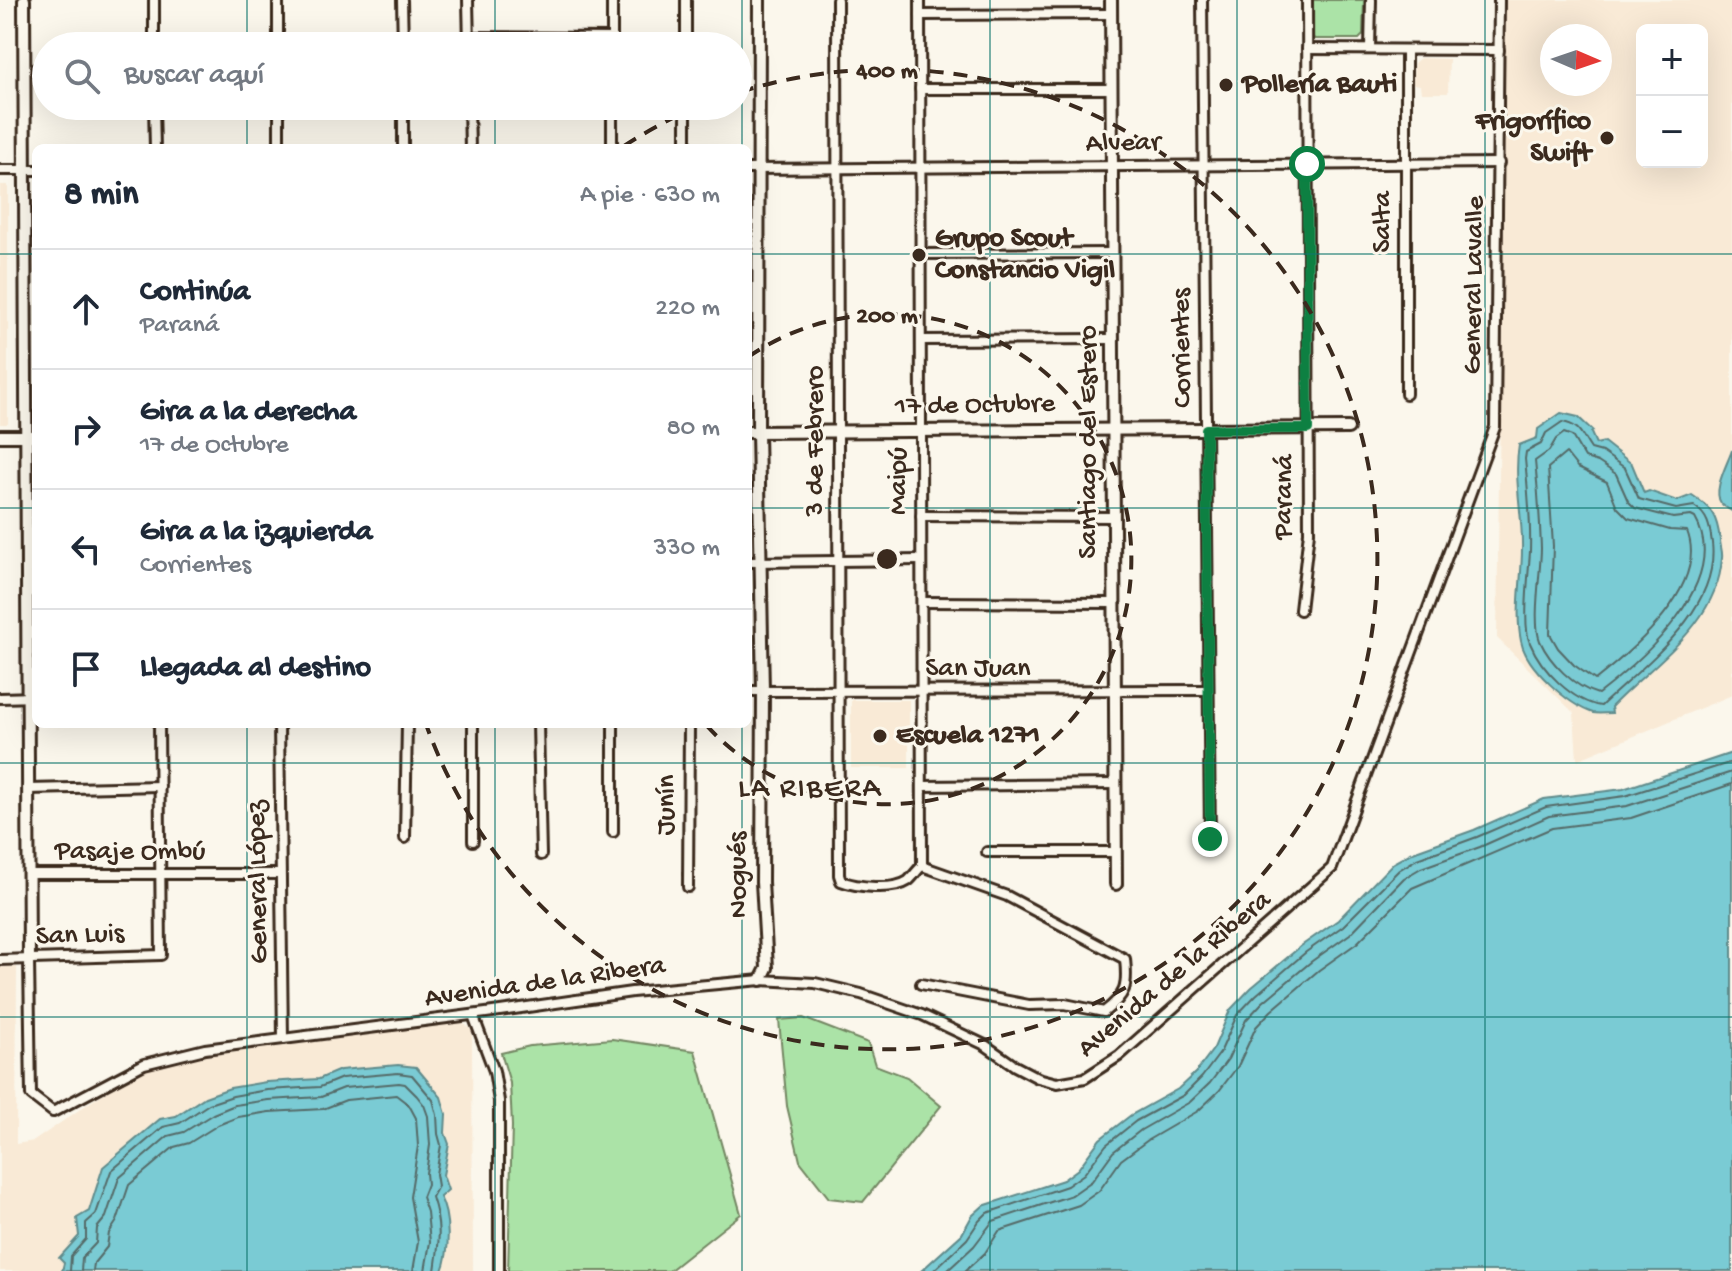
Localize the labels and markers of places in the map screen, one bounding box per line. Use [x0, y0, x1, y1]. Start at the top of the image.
place label: Pollería Bauti [1240, 69, 1397, 102]
marker: Pollería Bauti [1217, 76, 1235, 94]
place label: Frigorífico Swift [1475, 106, 1594, 171]
marker: Frigorífico Swift [1598, 129, 1616, 147]
place label: Grupo Scout Constancio Vigil [935, 223, 1115, 288]
marker: Grupo Scout Constancio Vigil [910, 246, 928, 264]
centre of rings [873, 545, 901, 573]
place label: Escuela 1271 [896, 720, 1040, 753]
marker: Escuela 1271 [871, 727, 889, 745]

